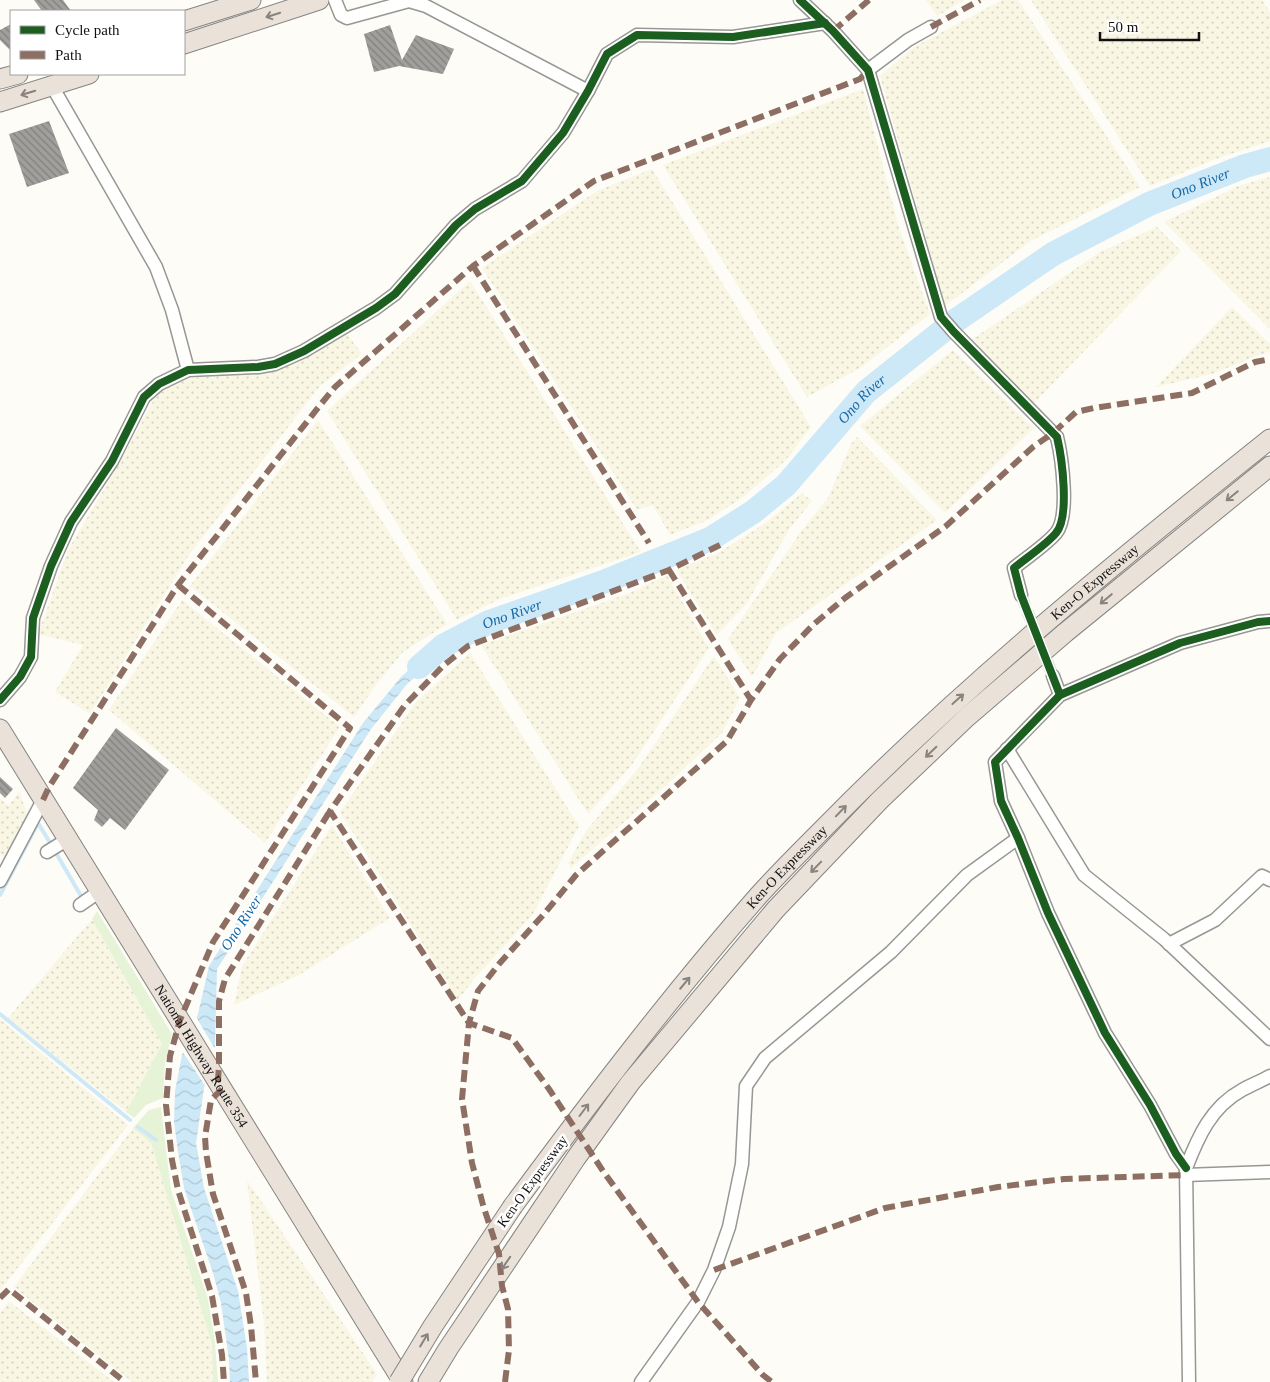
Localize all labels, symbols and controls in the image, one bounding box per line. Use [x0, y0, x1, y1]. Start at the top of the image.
legend [10, 10, 185, 75]
scale bar [1100, 10, 1199, 42]
one-way arrow [265, 11, 281, 20]
text: 50 m [1108, 19, 1139, 35]
text: Cycle path [55, 22, 120, 38]
text: Path [55, 47, 82, 63]
one-way arrow [21, 89, 36, 98]
water label: Ono River [1168, 165, 1232, 203]
water label: Ono River [834, 371, 889, 427]
one-way arrow [1226, 491, 1239, 502]
street label: Ken-O Expressway [1048, 541, 1142, 623]
one-way arrow [1099, 593, 1112, 604]
water label: Ono River [479, 596, 544, 632]
one-way arrow [952, 693, 965, 704]
one-way arrow [925, 746, 937, 758]
one-way arrow [835, 805, 847, 817]
street label: Ken-O Expressway [744, 823, 830, 912]
one-way arrow [810, 861, 822, 874]
water label: Ono River [217, 892, 265, 953]
one-way arrow [679, 977, 690, 990]
street label: National Highway Route 354 [152, 982, 251, 1130]
one-way arrow [579, 1103, 589, 1117]
street label: Ken-O Expressway [494, 1133, 571, 1230]
one-way arrow [501, 1255, 511, 1269]
one-way arrow [420, 1334, 430, 1348]

